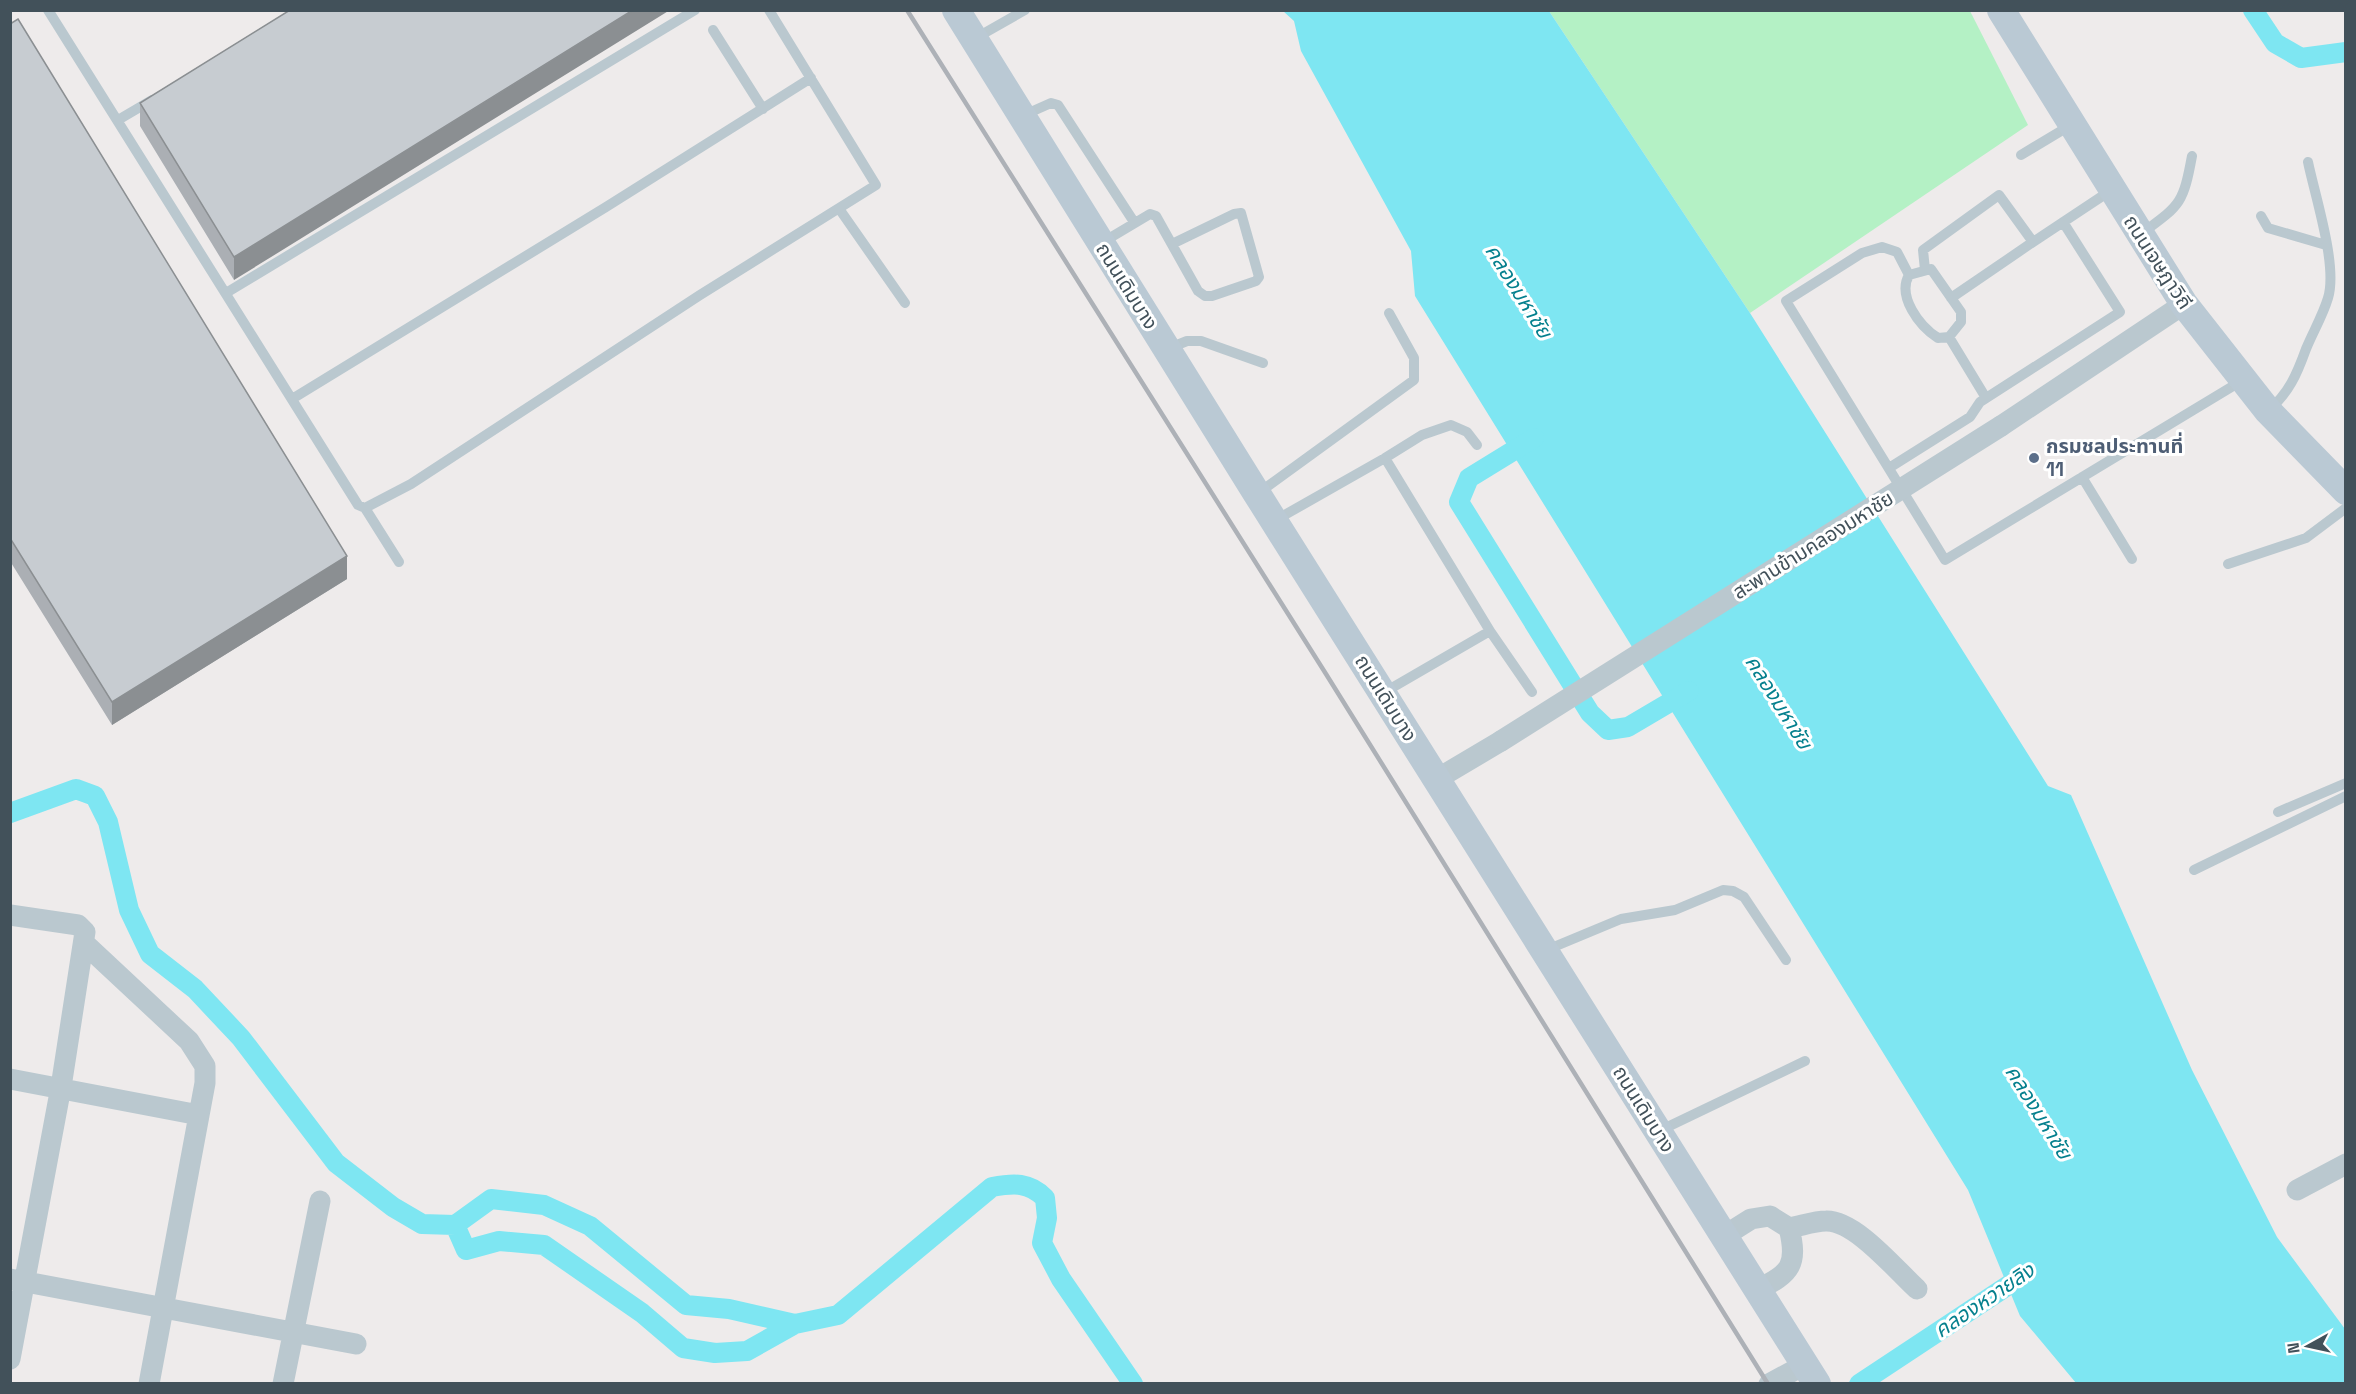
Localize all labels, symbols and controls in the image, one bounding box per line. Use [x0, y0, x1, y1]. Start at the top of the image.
street label: ถนนเจษฎาวิถี [2118, 210, 2198, 314]
street label: ถนนเดิมบาง [1090, 238, 1164, 334]
water label: คลองมหาชัย [1479, 239, 1559, 344]
place label: กรมชลประทานที่ 11 [2046, 432, 2183, 482]
marker: กรมชลประทานที่ 11 [2027, 451, 2041, 465]
street label: สะพานข้ามคลองมหาชัย [1728, 485, 1898, 605]
street label: ถนนเดิมบาง [1349, 650, 1423, 746]
water label: คลองมหาชัย [1739, 650, 1819, 755]
water label: คลองมหาชัย [1999, 1060, 2079, 1165]
street label: ถนนเดิมบาง [1607, 1061, 1681, 1157]
water label: คลองหวายลิง [1929, 1256, 2041, 1343]
north arrow [2278, 1316, 2338, 1376]
text: N [2282, 1341, 2305, 1355]

